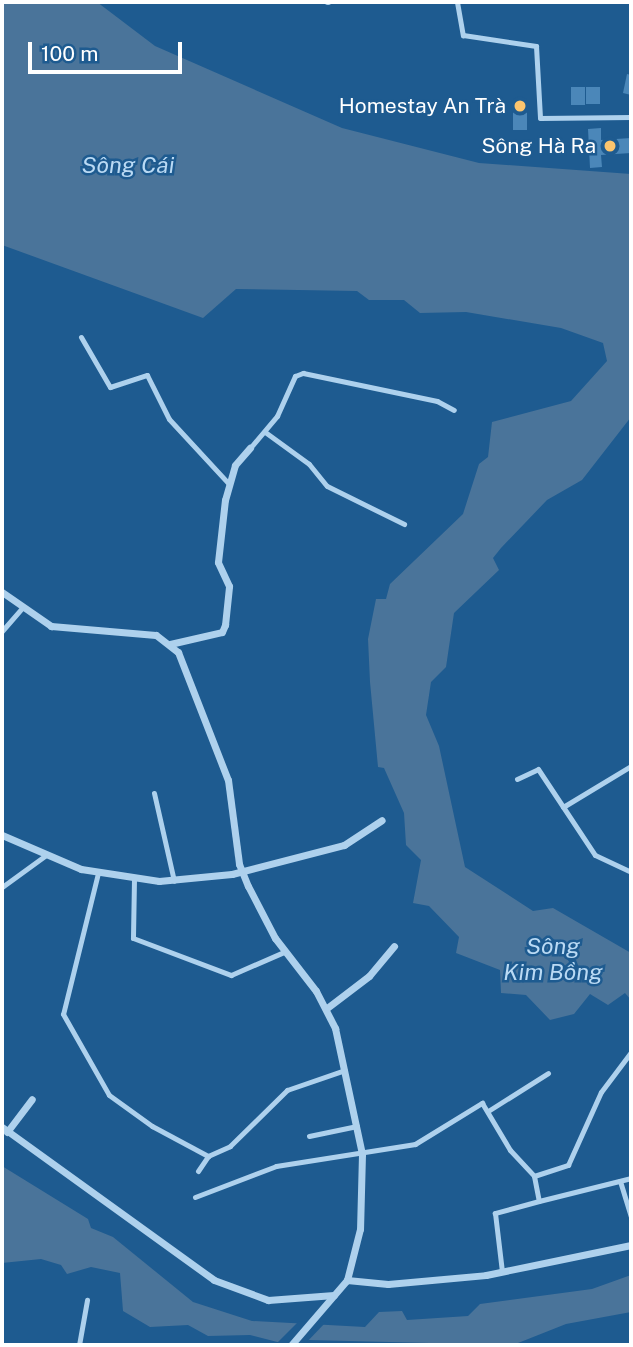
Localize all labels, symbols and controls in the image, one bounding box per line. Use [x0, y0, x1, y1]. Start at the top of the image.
scale bar [32, 28, 186, 72]
text: 100 m [41, 41, 98, 66]
place label: Homestay An Trà [339, 93, 506, 119]
marker: Homestay An Trà [512, 98, 528, 114]
place label: Sông Hà Ra [481, 133, 596, 159]
marker: Sông Hà Ra [602, 138, 618, 154]
water label: Sông Cái [81, 151, 175, 179]
water label: Sông Kim Bồng [503, 932, 603, 986]

